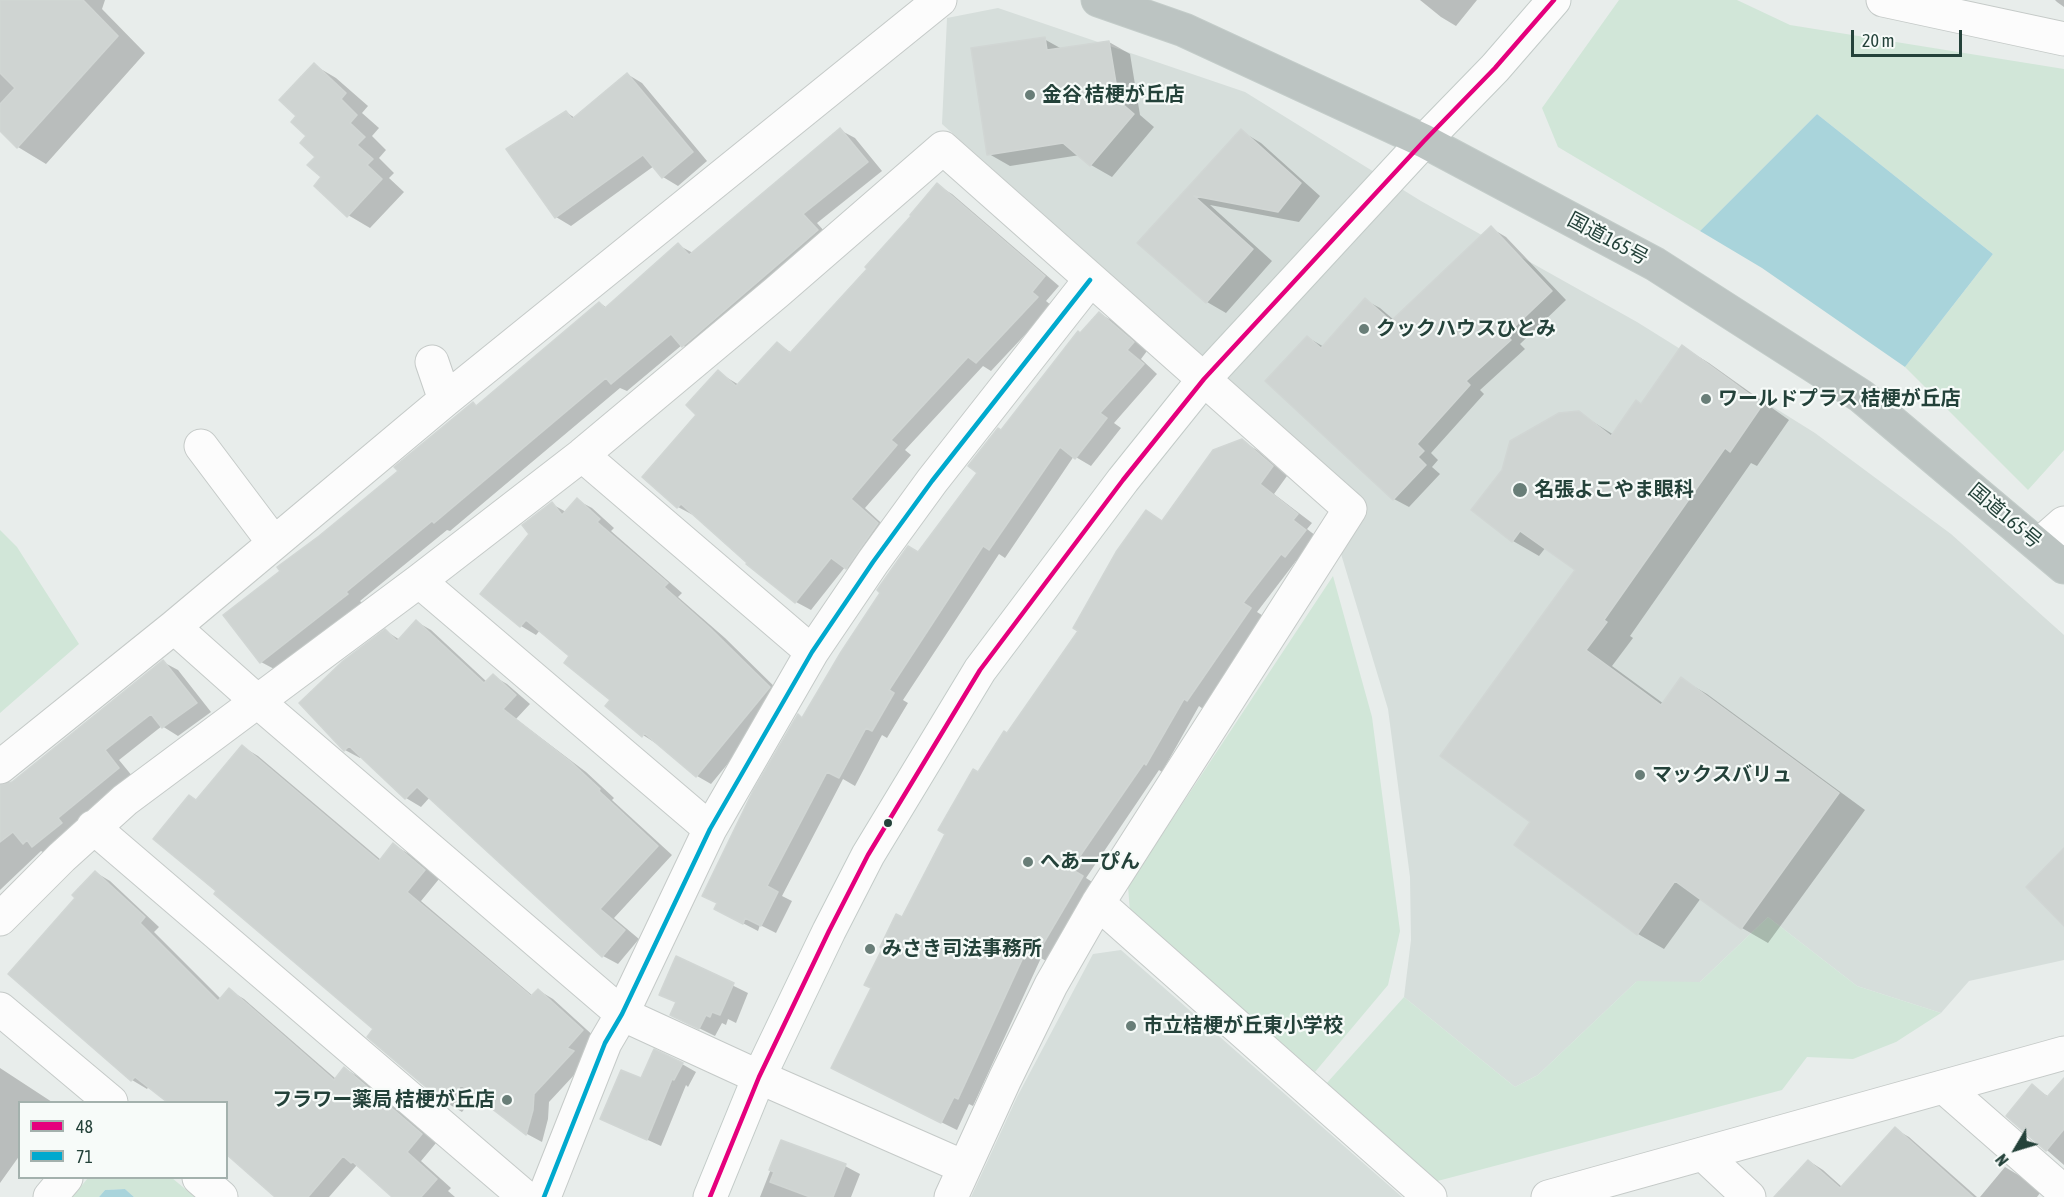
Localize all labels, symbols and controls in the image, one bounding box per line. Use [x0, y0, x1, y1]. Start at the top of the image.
scale bar [1854, 18, 1965, 56]
text: 20 m [1862, 30, 1894, 51]
place label: 金谷 桔梗が丘店 [1042, 83, 1185, 107]
marker: 金谷 桔梗が丘店 [1023, 88, 1037, 102]
street label: 国道165号 [1563, 208, 1653, 270]
place label: クックハウスひとみ [1376, 317, 1556, 341]
marker: クックハウスひとみ [1357, 322, 1371, 336]
place label: ワールドプラス 桔梗が丘店 [1718, 387, 1961, 411]
marker: ワールドプラス 桔梗が丘店 [1699, 392, 1713, 406]
place label: 名張よこやま眼科 [1534, 478, 1694, 502]
street label: 国道165号 [1964, 478, 2046, 554]
marker: 名張よこやま眼科 [1511, 481, 1529, 499]
place label: マックスバリュ [1652, 763, 1792, 787]
marker: マックスバリュ [1633, 768, 1647, 782]
unlabelled marker [882, 817, 894, 829]
place label: へあーぴん [1040, 850, 1140, 874]
marker: へあーぴん [1021, 855, 1035, 869]
place label: みさき司法事務所 [882, 937, 1042, 961]
marker: みさき司法事務所 [863, 942, 877, 956]
place label: 市立桔梗が丘東小学校 [1143, 1014, 1343, 1038]
marker: 市立桔梗が丘東小学校 [1124, 1019, 1138, 1033]
place label: フラワー薬局 桔梗が丘店 [272, 1088, 495, 1112]
marker: フラワー薬局 桔梗が丘店 [500, 1093, 514, 1107]
legend [18, 1101, 228, 1179]
text: 48 [76, 1116, 93, 1137]
north arrow [1986, 1119, 2046, 1179]
text: 71 [76, 1146, 93, 1167]
text: N [1992, 1151, 2012, 1169]

